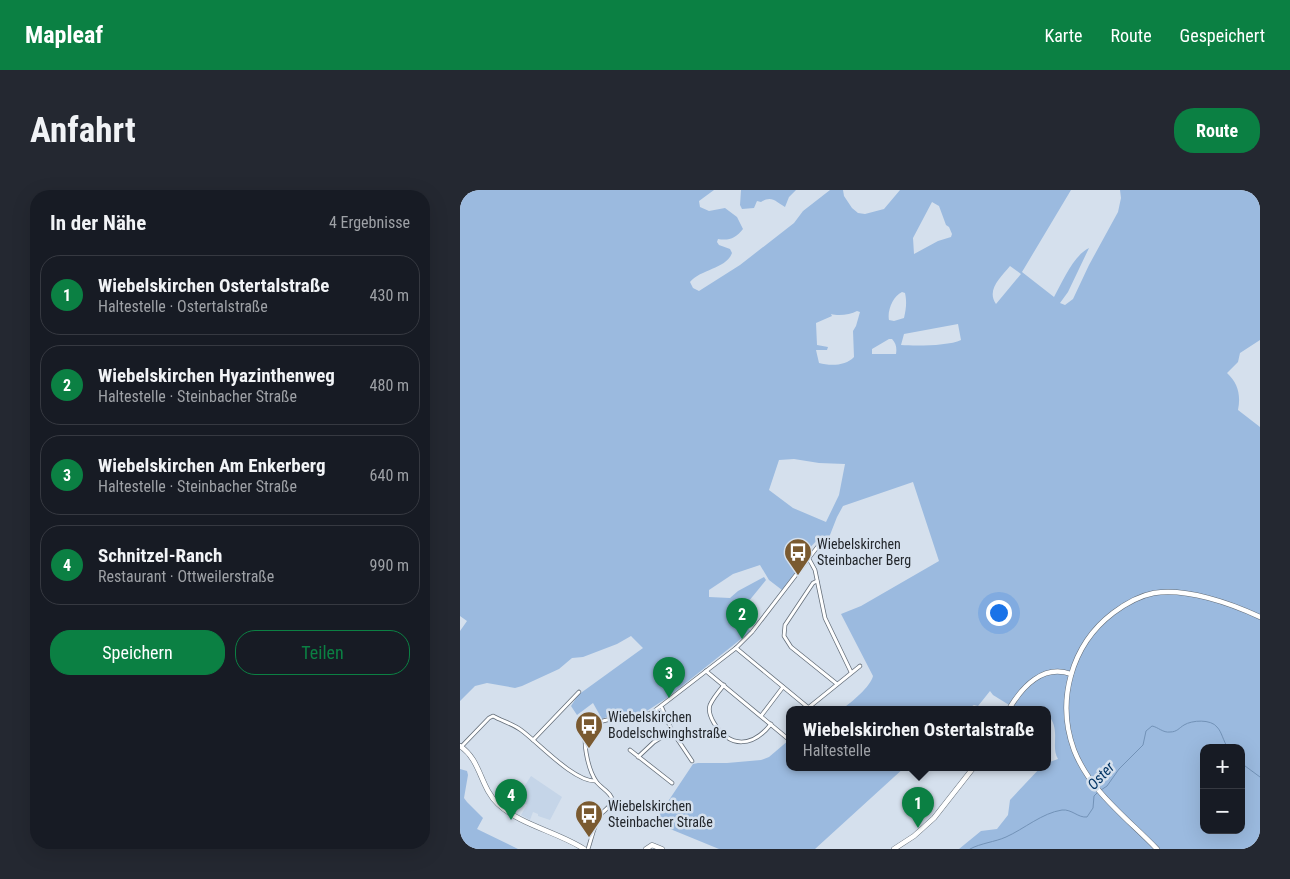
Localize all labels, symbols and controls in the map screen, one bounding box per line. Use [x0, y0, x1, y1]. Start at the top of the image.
text: Mapleaf [25, 21, 103, 49]
text: Karte [1044, 25, 1083, 46]
text: Route [1111, 25, 1152, 46]
text: Gespeichert [1180, 25, 1265, 46]
button: Route [1174, 108, 1260, 153]
text: Anfahrt [30, 110, 136, 151]
text: In der Nähe [50, 211, 146, 235]
text: 4 Ergebnisse [329, 213, 410, 232]
text: Wiebelskirchen Ostertalstraße [98, 274, 329, 297]
text: 1 [63, 286, 71, 305]
text: 430 m [370, 286, 409, 305]
text: Haltestelle · Ostertalstraße [98, 297, 268, 316]
text: Wiebelskirchen Hyazinthenweg [98, 364, 335, 387]
text: 2 [63, 376, 71, 395]
text: 480 m [370, 376, 409, 395]
text: Haltestelle · Steinbacher Straße [98, 387, 297, 406]
text: Wiebelskirchen Am Enkerberg [98, 454, 325, 477]
text: 3 [63, 466, 71, 485]
text: 640 m [370, 466, 409, 485]
text: Haltestelle · Steinbacher Straße [98, 477, 297, 496]
place label: Wiebelskirchen Steinbacher Berg [817, 536, 911, 568]
bus stop icon: Wiebelskirchen Steinbacher Berg [783, 537, 813, 576]
text: Schnitzel-Ranch [98, 544, 222, 567]
text: 4 [63, 556, 71, 575]
text: 990 m [370, 556, 409, 575]
text: Restaurant · Ottweilerstraße [98, 567, 274, 586]
pin: 2 [726, 598, 758, 639]
your location [986, 600, 1012, 626]
button: Speichern [50, 630, 225, 675]
button: Teilen [235, 630, 410, 675]
pin: 3 [653, 657, 685, 698]
popup [786, 706, 1051, 771]
place label: Wiebelskirchen Bodelschwinghstraße [608, 709, 727, 741]
bus stop icon: Wiebelskirchen Bodelschwinghstraße [574, 710, 604, 749]
text: Wiebelskirchen Ostertalstraße [803, 718, 1034, 741]
text: Haltestelle [803, 741, 871, 760]
map controls [1200, 744, 1245, 834]
button: + [1200, 744, 1245, 789]
water label: Oster [1084, 758, 1119, 793]
pin: 4 [495, 779, 527, 820]
pin: 1 [902, 787, 934, 828]
button: − [1200, 789, 1245, 834]
place label: Wiebelskirchen Steinbacher Straße [608, 798, 713, 830]
bus stop icon: Wiebelskirchen Steinbacher Straße [574, 799, 604, 838]

